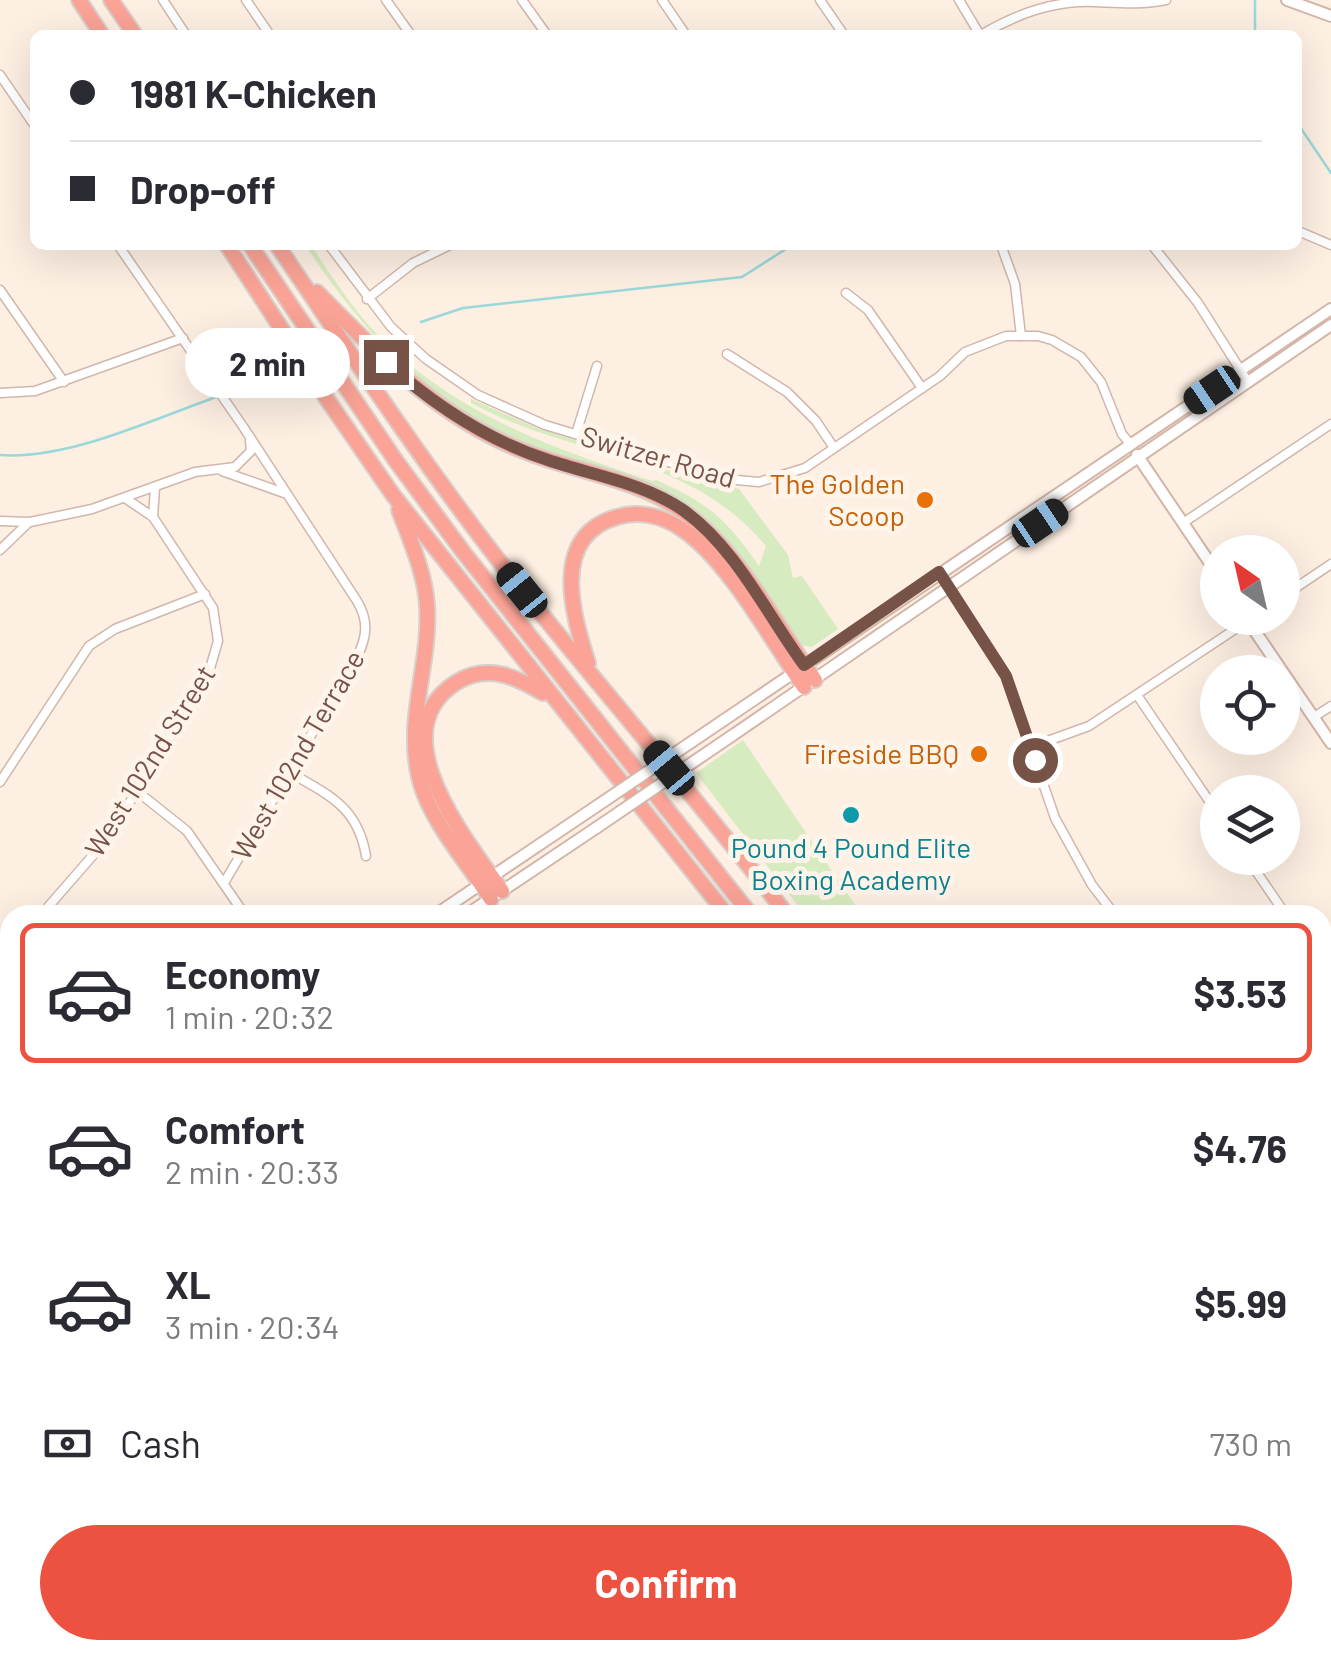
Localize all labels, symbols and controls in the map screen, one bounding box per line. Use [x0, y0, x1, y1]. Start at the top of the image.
text: 1981 K-Chicken [130, 70, 377, 116]
text: Drop-off [130, 166, 276, 212]
callout: 2 min [186, 327, 351, 397]
route end [364, 340, 409, 385]
text: 2 min [229, 344, 306, 382]
car [1179, 361, 1245, 419]
street label: Switzer Road [577, 418, 739, 494]
place label: The Golden Scoop [770, 466, 905, 532]
marker: The Golden Scoop [914, 489, 936, 511]
car [1007, 494, 1073, 552]
north arrow [1200, 535, 1300, 635]
map controls [1200, 535, 1300, 875]
car [491, 557, 553, 623]
street label: West 102nd Terrace [223, 644, 371, 865]
button: locate [1200, 655, 1300, 755]
street label: West 102nd Street [76, 658, 222, 863]
car [638, 735, 700, 801]
place label: Fireside BBQ [804, 736, 959, 770]
route start [1013, 738, 1058, 783]
marker: Fireside BBQ [968, 743, 990, 765]
button: layers [1200, 775, 1300, 875]
marker: Pound 4 Pound Elite Boxing Academy [840, 804, 862, 826]
place label: Pound 4 Pound Elite Boxing Academy [731, 830, 971, 896]
icon: car [45, 948, 135, 1038]
text: Economy [165, 951, 320, 997]
text: $3.53 [1193, 970, 1287, 1016]
text: 1 min · 20:32 [165, 997, 334, 1035]
icon: car [45, 1103, 135, 1193]
text: Comfort [165, 1106, 305, 1152]
text: $4.76 [1193, 1125, 1287, 1171]
text: 2 min · 20:33 [165, 1152, 339, 1190]
icon: car [45, 1258, 135, 1348]
text: XL [165, 1261, 211, 1307]
text: $5.99 [1194, 1280, 1287, 1326]
text: 3 min · 20:34 [165, 1307, 339, 1345]
icon: cash [40, 1416, 95, 1471]
text: Cash [120, 1420, 201, 1466]
text: 730 m [1209, 1424, 1292, 1462]
button: Confirm [40, 1525, 1292, 1640]

